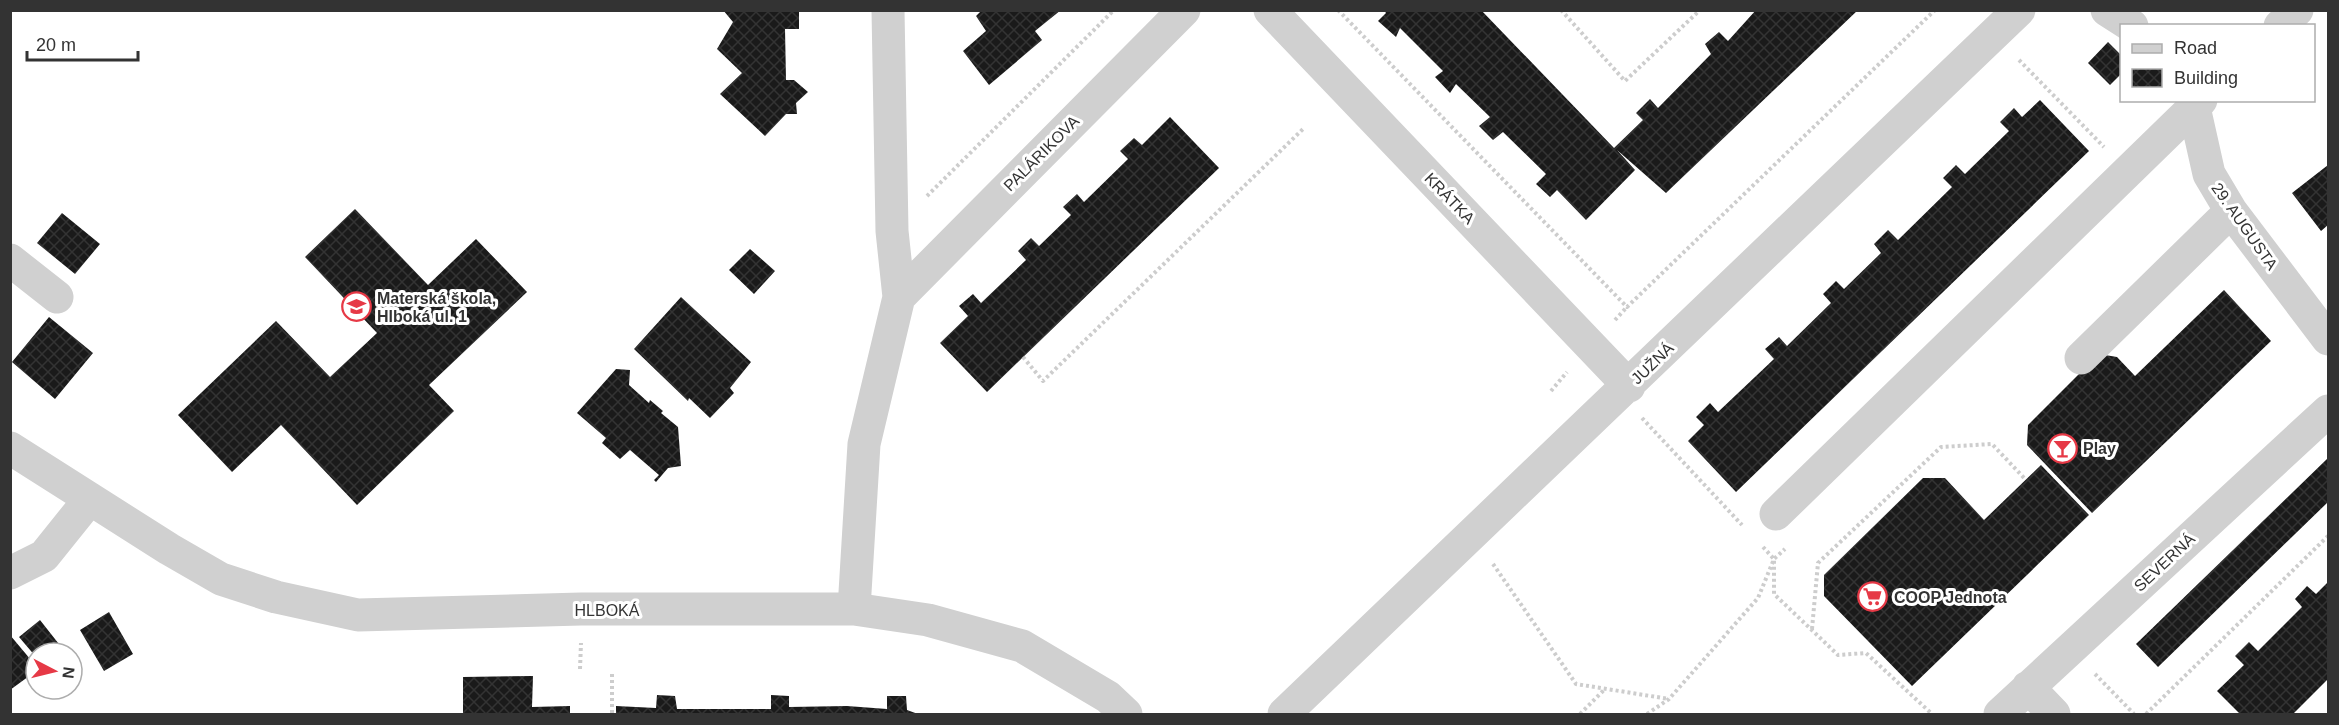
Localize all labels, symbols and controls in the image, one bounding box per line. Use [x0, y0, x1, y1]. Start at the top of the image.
scale bar [27, 24, 138, 62]
legend [2120, 24, 2315, 102]
text: 20 m [36, 35, 76, 55]
text: Road [2174, 38, 2217, 58]
text: Building [2174, 68, 2238, 88]
street label: PALÁRIKOVA [1000, 111, 1083, 194]
street label: KRÁTKA [1421, 169, 1479, 228]
street label: 29. AUGUSTA [2208, 180, 2281, 273]
place label: Materská škola, Hlboká ul. 1 [377, 290, 496, 325]
school or university icon: Materská škola, Hlboká ul. 1 [340, 291, 372, 323]
street label: JUŽNÁ [1627, 338, 1677, 387]
bar icon: Play [2046, 432, 2078, 464]
place label: Play [2083, 440, 2116, 457]
street label: SEVERNÁ [2130, 529, 2198, 595]
supermarket icon: COOP Jednota [1857, 581, 1889, 613]
place label: COOP Jednota [1894, 589, 2007, 606]
street label: HLBOKÁ [575, 601, 640, 619]
north arrow [24, 641, 84, 701]
text: N [59, 666, 78, 680]

